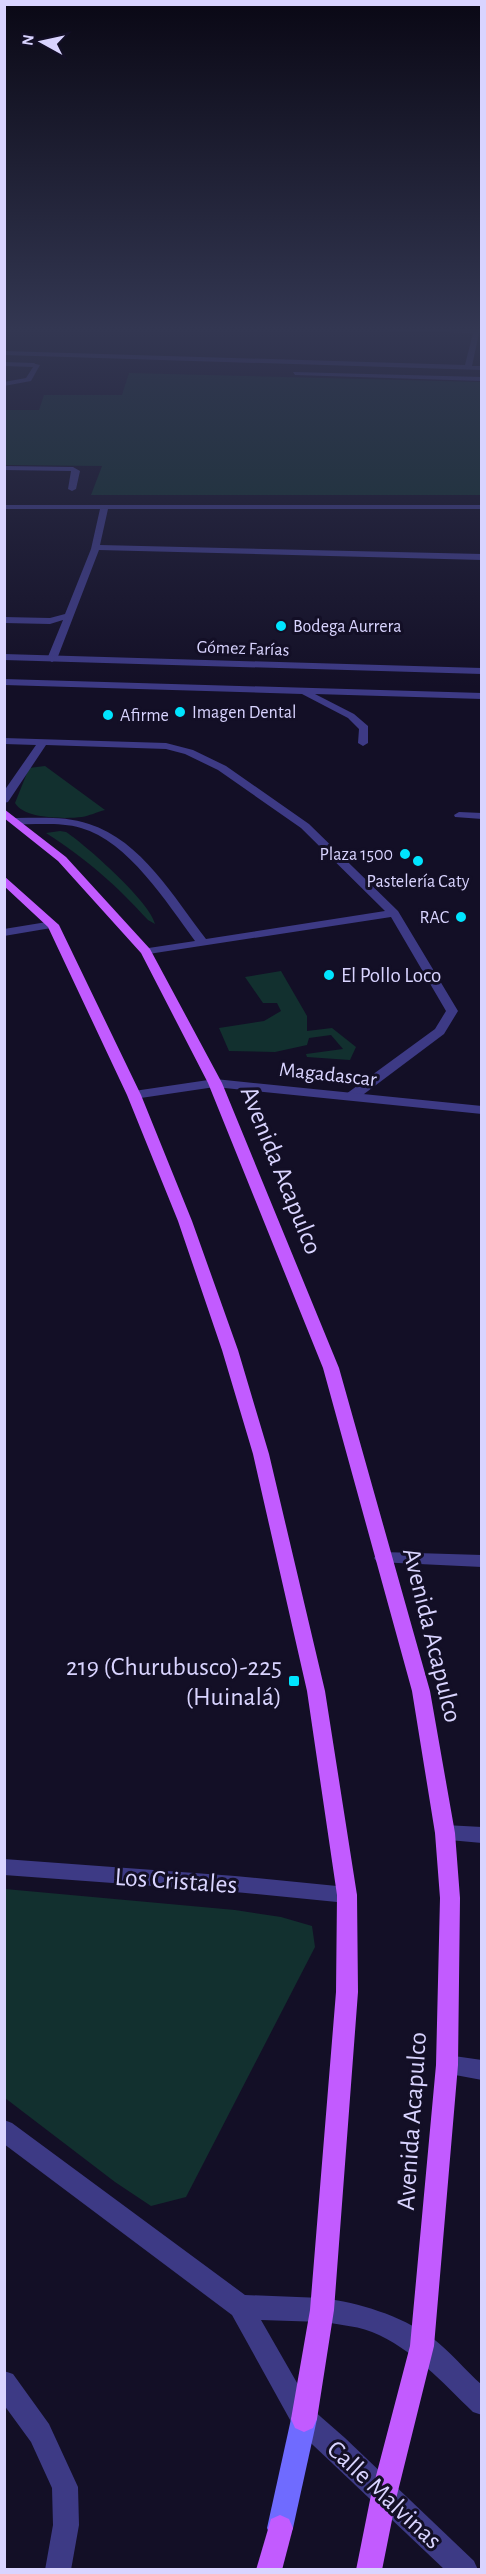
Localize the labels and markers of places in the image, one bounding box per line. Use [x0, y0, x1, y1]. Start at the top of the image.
place label: Bodega Aurrera [293, 618, 402, 636]
marker: Bodega Aurrera [274, 619, 288, 633]
place label: Imagen Dental [192, 704, 296, 722]
marker: Imagen Dental [173, 705, 187, 719]
place label: Afirme [120, 707, 169, 725]
marker: Afirme [101, 708, 115, 722]
place label: Plaza 1500 [319, 846, 393, 864]
marker: Plaza 1500 [398, 847, 412, 861]
marker: Pastelería Caty [411, 854, 425, 868]
place label: Pastelería Caty [367, 873, 470, 891]
place label: RAC [419, 909, 449, 927]
marker: RAC [454, 910, 468, 924]
place label: El Pollo Loco [341, 965, 441, 986]
marker: El Pollo Loco [322, 968, 336, 982]
place label: 219 (Churubusco)-225 (Huinalá) [66, 1654, 282, 1710]
marker: 219 (Churubusco)-225 (Huinalá) [287, 1674, 301, 1688]

